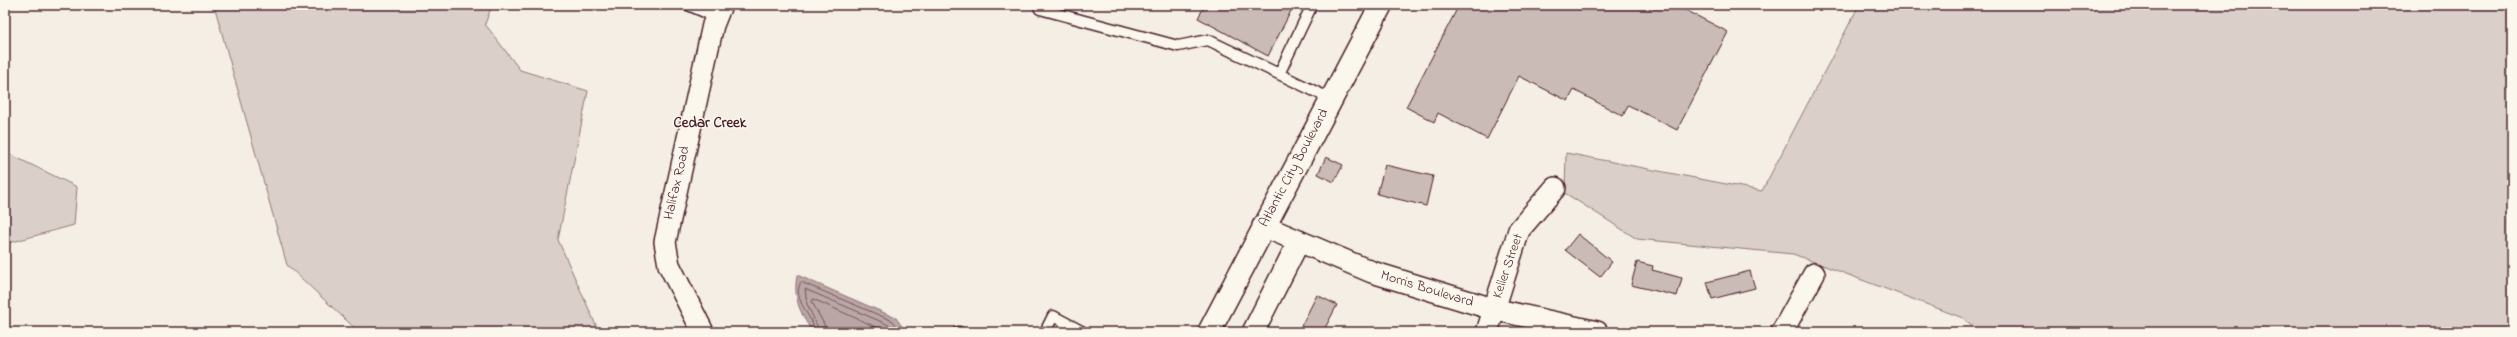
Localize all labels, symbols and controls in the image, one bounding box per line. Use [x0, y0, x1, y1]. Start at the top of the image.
street label: Atlantic City Boulevard [1254, 105, 1335, 232]
district label: Cedar Creek [674, 112, 747, 134]
street label: Halifax Road [658, 144, 696, 222]
street label: Keller Street [1487, 231, 1529, 301]
street label: Morris Boulevard [1378, 265, 1476, 313]

